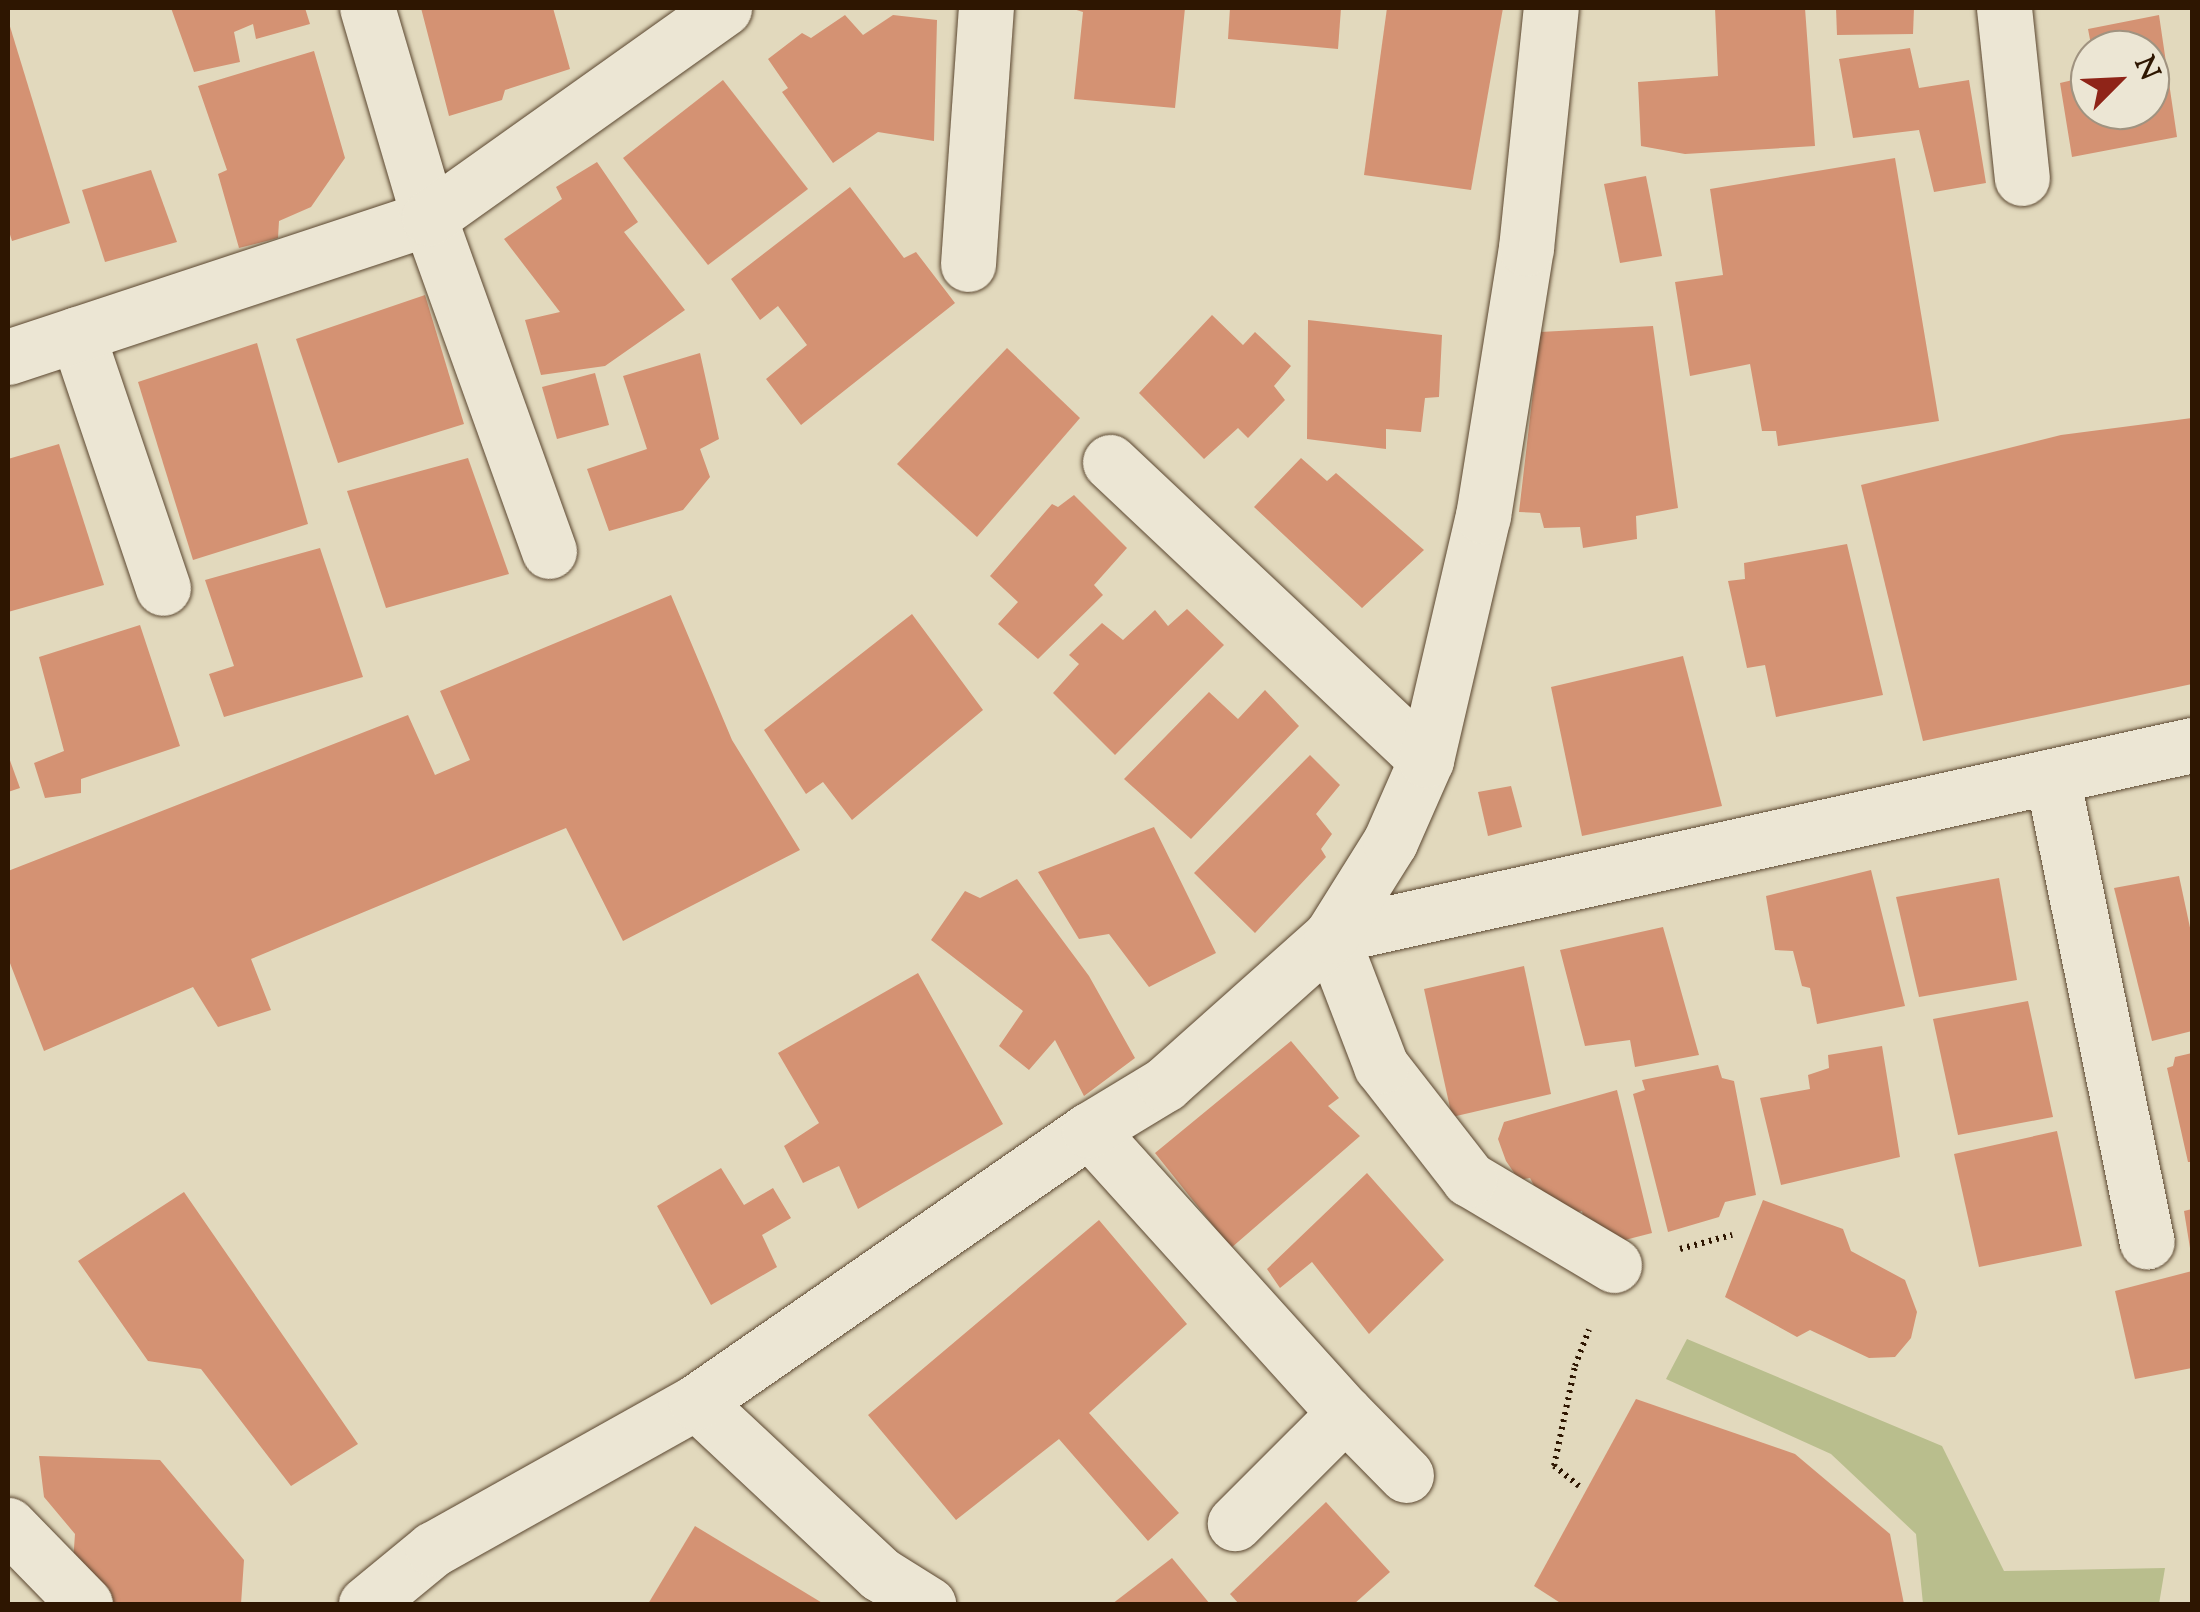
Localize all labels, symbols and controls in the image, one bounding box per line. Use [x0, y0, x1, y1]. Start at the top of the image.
north arrow [2070, 30, 2170, 130]
text: N [2123, 50, 2168, 87]

